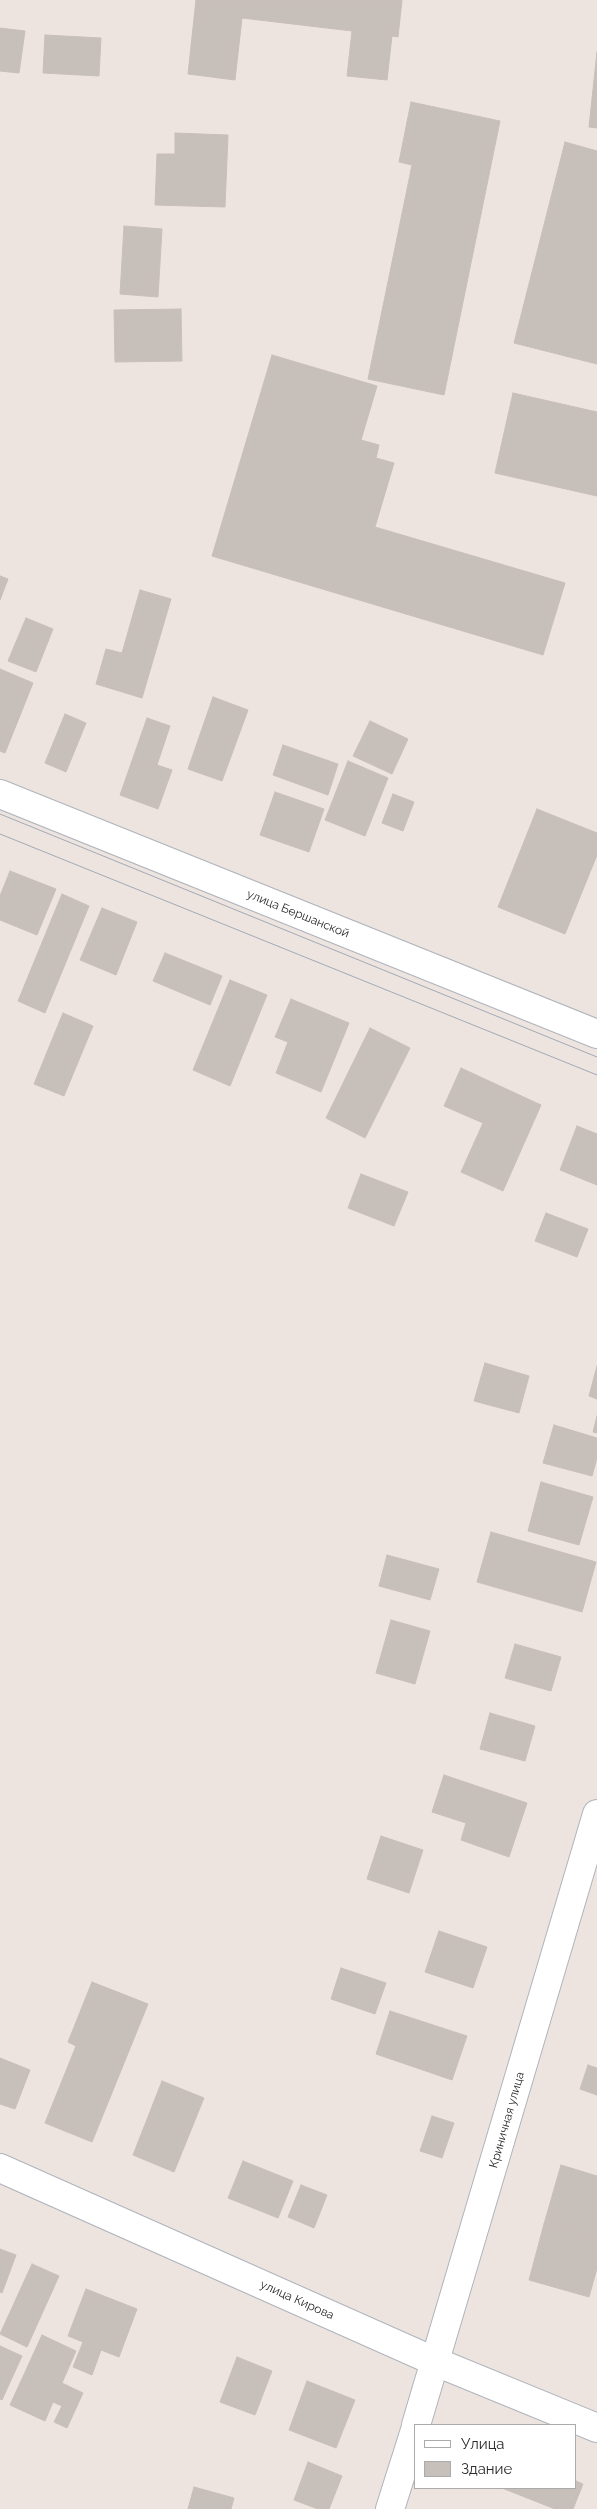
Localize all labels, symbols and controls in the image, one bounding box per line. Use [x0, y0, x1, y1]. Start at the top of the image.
street label: улица Бершанской [245, 887, 351, 941]
street label: Криничная улица [486, 2070, 528, 2170]
street label: улица Кирова [258, 2277, 336, 2323]
legend [414, 2424, 577, 2489]
text: Улица [461, 2435, 505, 2453]
text: Здание [461, 2460, 512, 2478]

